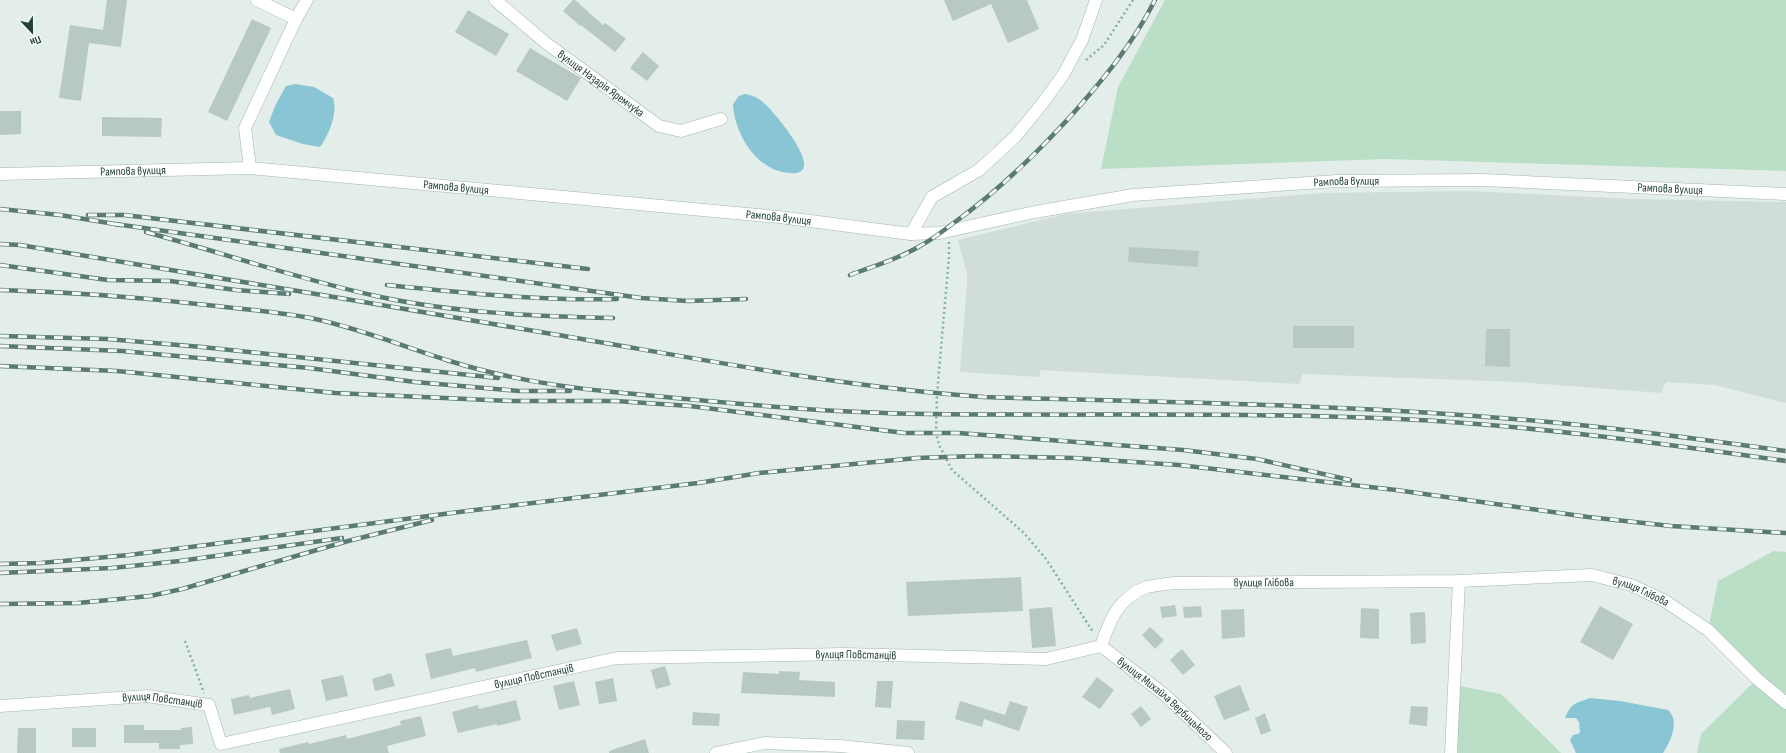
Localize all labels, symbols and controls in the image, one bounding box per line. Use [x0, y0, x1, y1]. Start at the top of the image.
north arrow [12, 12, 52, 52]
text: Пн [28, 33, 43, 49]
street label: вулиця Назарія Яремчука [554, 47, 647, 121]
street label: Рампова вулиця [100, 163, 166, 180]
street label: Рампова вулиця [1313, 174, 1379, 191]
street label: Рампова вулиця [423, 177, 490, 198]
street label: Рампова вулиця [1637, 180, 1704, 198]
street label: Рампова вулиця [745, 207, 812, 229]
street label: вулиця Глібова [1611, 574, 1672, 610]
street label: вулиця Глібова [1234, 575, 1294, 591]
street label: вулиця Повстанців [815, 647, 897, 663]
street label: вулиця Михайла Вербицького [1114, 654, 1216, 744]
street label: вулиця Повстанців [493, 661, 575, 692]
street label: вулиця Повстанців [122, 689, 204, 712]

